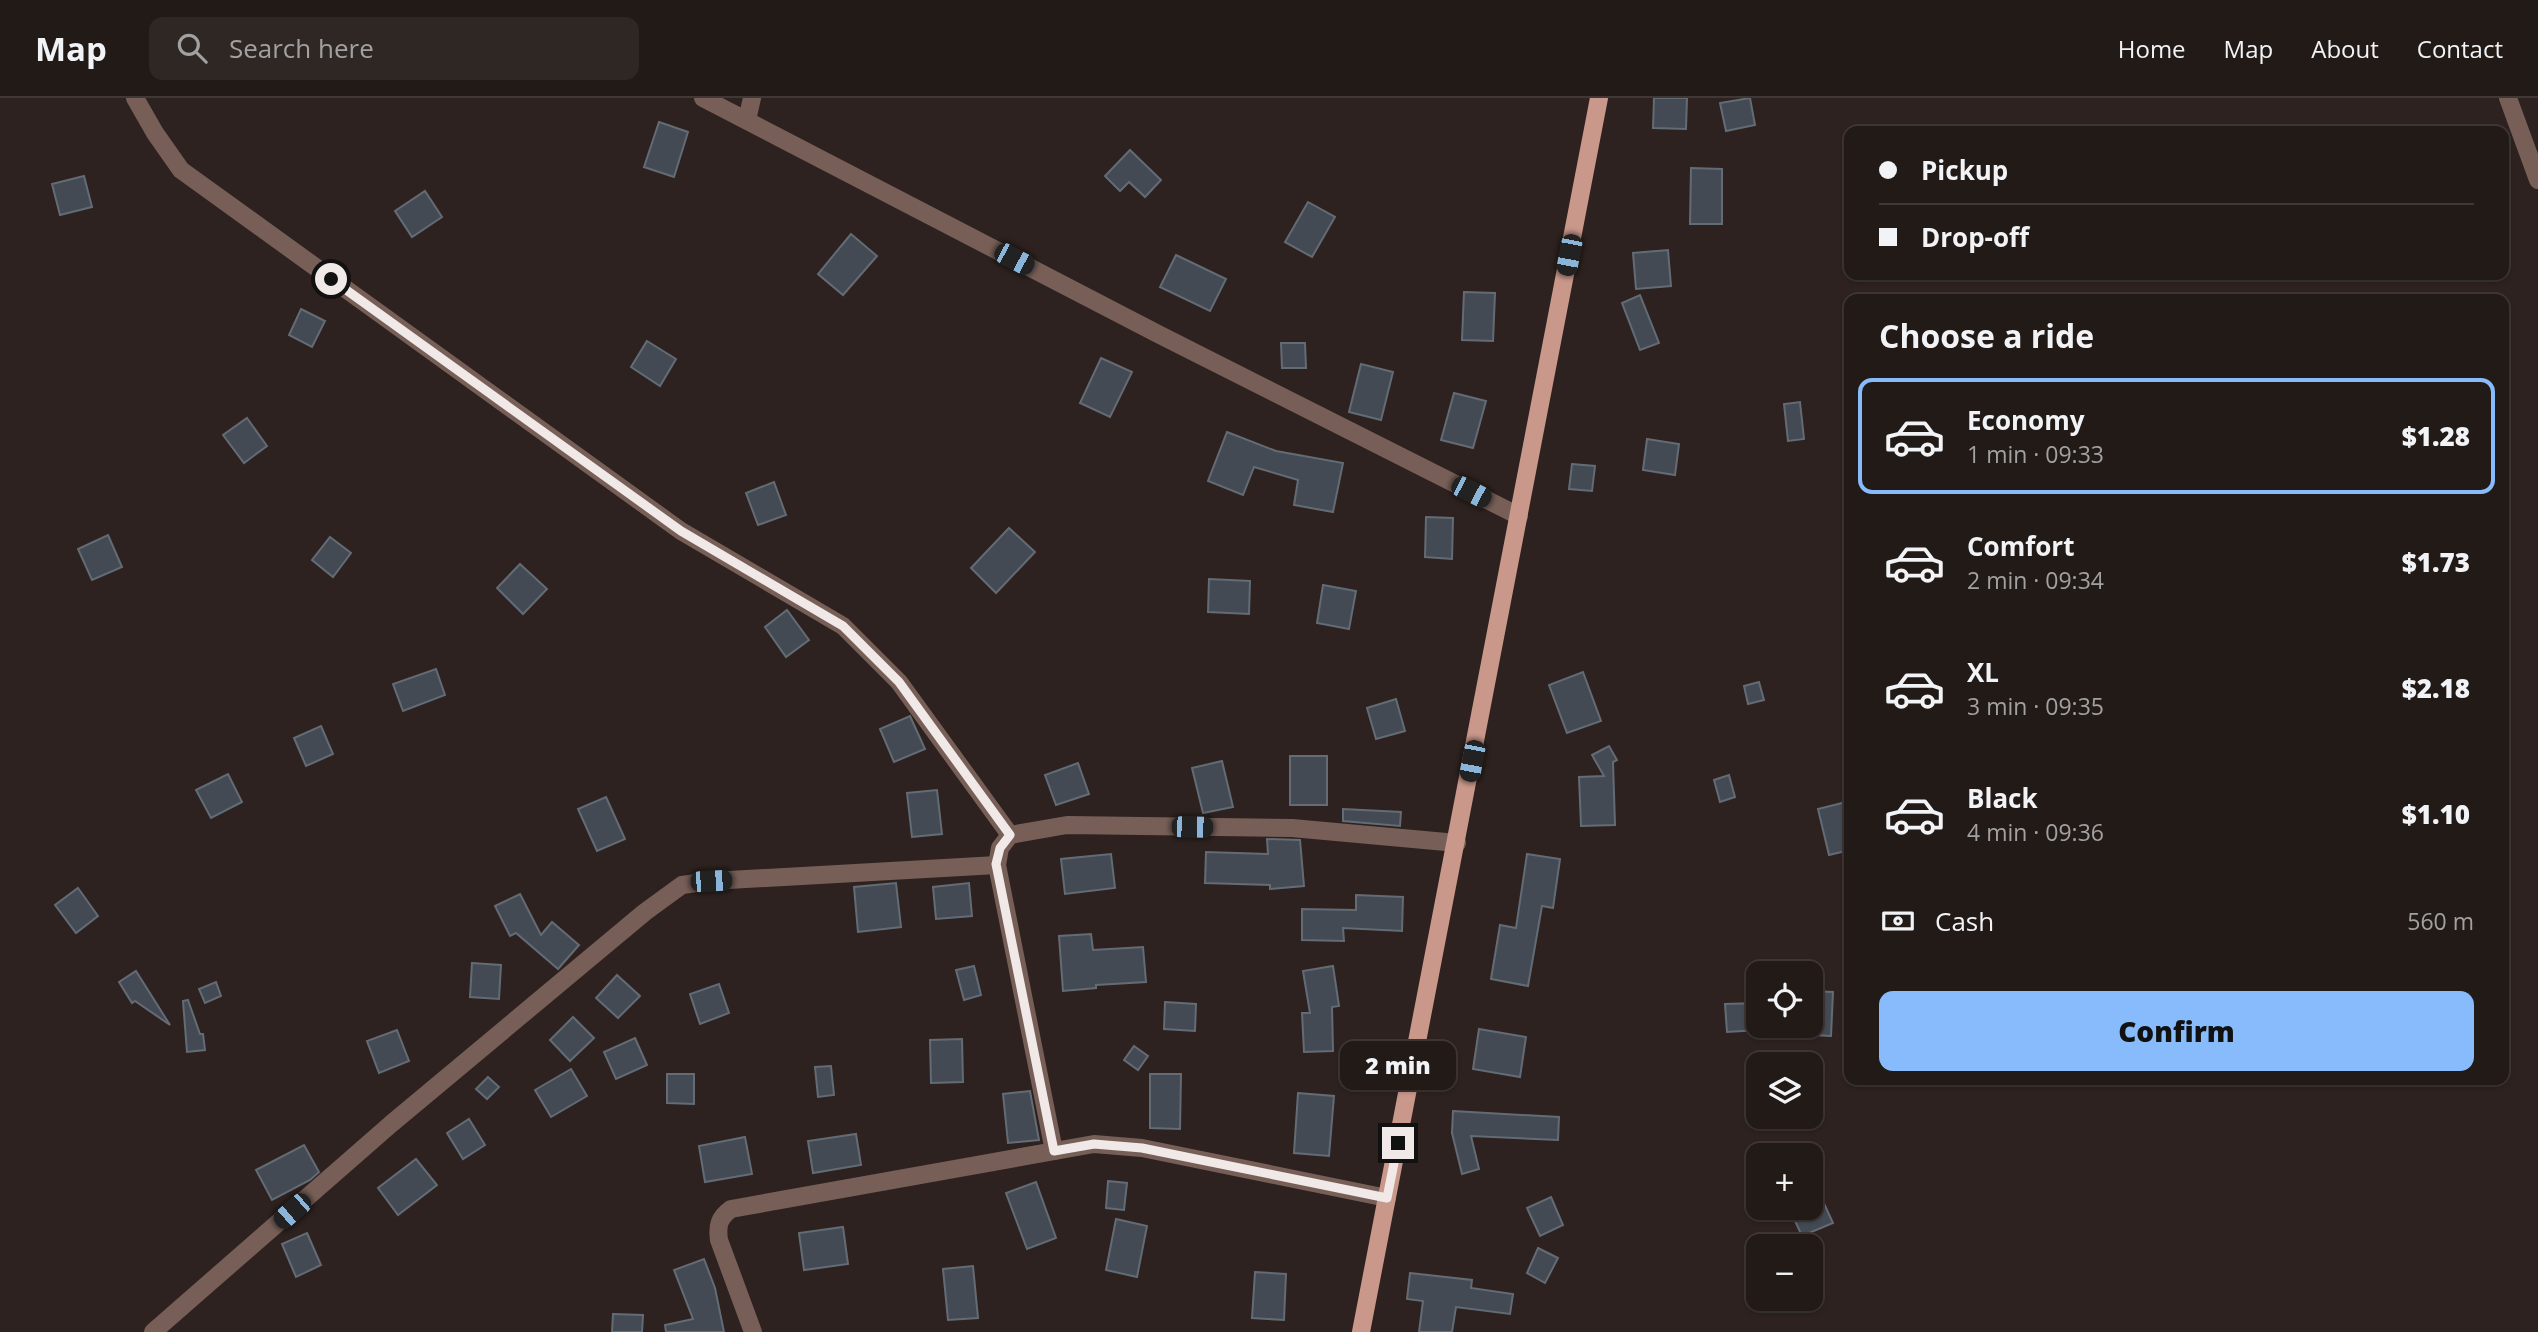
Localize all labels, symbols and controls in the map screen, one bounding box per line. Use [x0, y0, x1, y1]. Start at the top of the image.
search box [149, 17, 639, 80]
text: Map [35, 26, 107, 71]
icon: search [173, 29, 211, 67]
text: Search here [229, 30, 374, 66]
text: Home [2118, 32, 2186, 65]
text: Map [2224, 32, 2273, 65]
text: About [2311, 32, 2379, 65]
text: Contact [2417, 32, 2503, 65]
text: Pickup [1921, 152, 2008, 188]
text: Drop-off [1921, 219, 2029, 255]
car [1555, 232, 1584, 278]
car [991, 240, 1038, 278]
route start [315, 263, 347, 295]
text: Choose a ride [1879, 314, 2094, 357]
text: Economy [1967, 402, 2085, 438]
icon: car [1883, 405, 1946, 468]
text: $1.28 [2402, 418, 2470, 454]
text: 1 min · 09:33 [1967, 438, 2104, 470]
car [1448, 473, 1495, 511]
text: Comfort [1967, 528, 2074, 564]
icon: car [1883, 531, 1946, 594]
text: $1.73 [2402, 544, 2470, 580]
text: 2 min · 09:34 [1967, 564, 2104, 596]
text: XL [1967, 654, 1999, 690]
icon: car [1883, 657, 1946, 720]
text: $2.18 [2402, 670, 2470, 706]
text: 3 min · 09:35 [1967, 690, 2104, 722]
car [1458, 738, 1487, 784]
text: Black [1967, 780, 2038, 816]
icon: car [1883, 783, 1946, 846]
text: $1.10 [2402, 796, 2470, 832]
car [1171, 816, 1214, 838]
text: 4 min · 09:36 [1967, 816, 2104, 848]
car [690, 869, 733, 893]
icon: cash [1879, 902, 1917, 940]
text: Cash [1935, 903, 1994, 939]
text: 560 m [2407, 905, 2474, 937]
map controls [1746, 961, 1823, 1311]
button: locate [1746, 961, 1823, 1038]
button: Confirm [1879, 991, 2474, 1071]
callout: 2 min [1340, 1042, 1456, 1090]
text: 2 min [1365, 1049, 1431, 1081]
button: layers [1746, 1052, 1823, 1129]
route end [1382, 1127, 1414, 1159]
button: + [1746, 1143, 1823, 1220]
car [270, 1189, 315, 1233]
button: − [1746, 1234, 1823, 1311]

